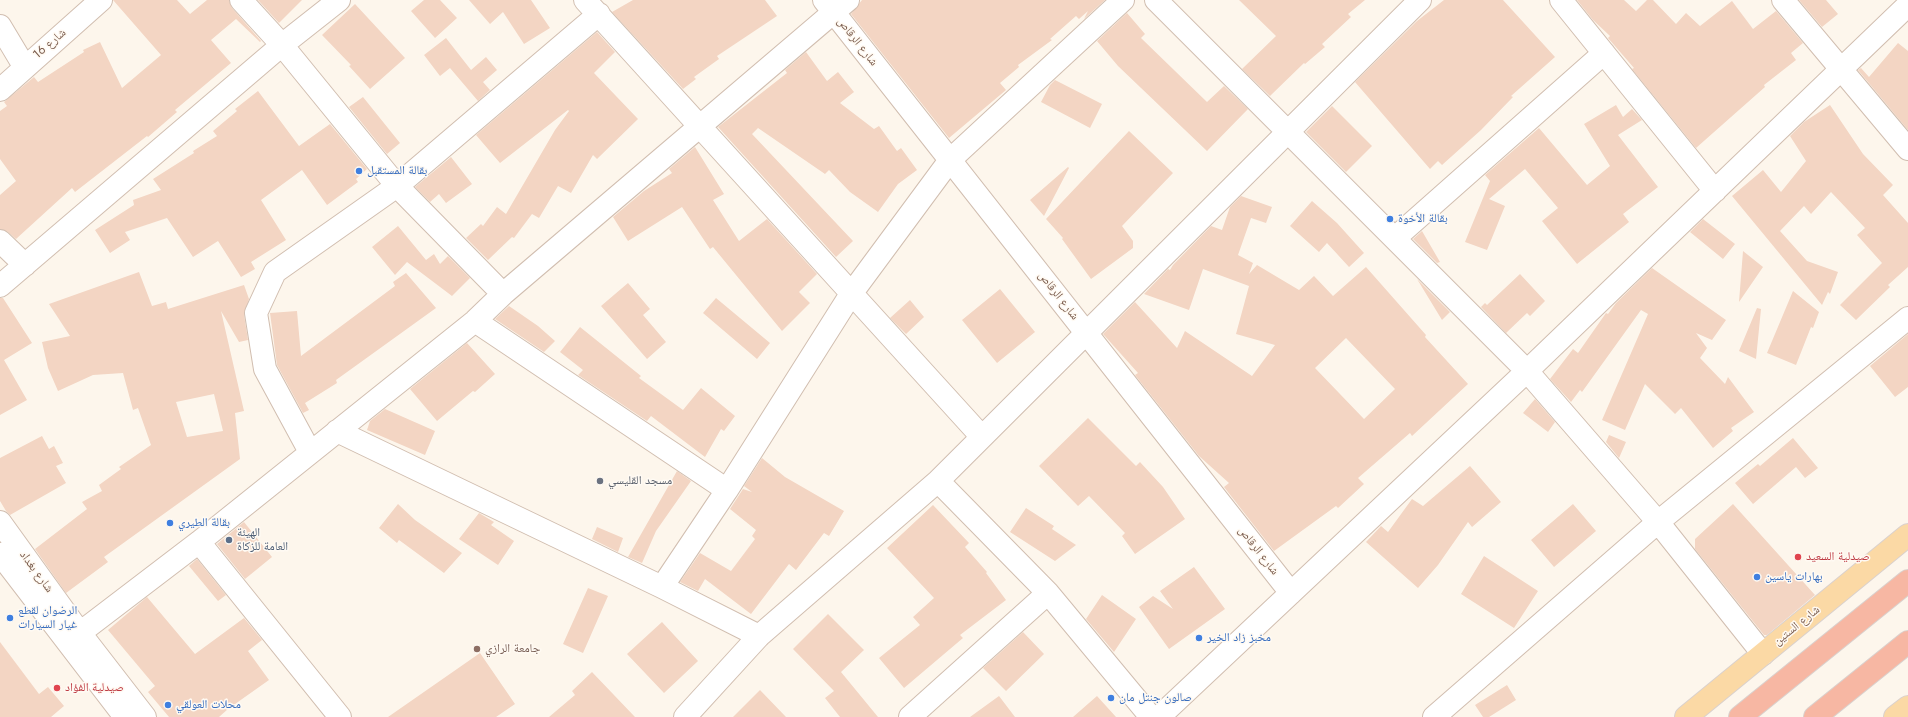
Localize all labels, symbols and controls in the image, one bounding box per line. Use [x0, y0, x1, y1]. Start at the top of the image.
street label: شارع الرقاص [834, 15, 880, 69]
street label: شارع 16 [31, 26, 69, 62]
place label: بقالة المستقبل [367, 164, 427, 178]
marker: بقالة المستقبل [354, 166, 364, 176]
place label: بقالة الأخوة [1398, 212, 1448, 226]
marker: بقالة الأخوة [1385, 214, 1395, 224]
street label: شارع الرقاص [1035, 269, 1081, 323]
place label: مسجد القليسي [608, 474, 672, 488]
marker: مسجد القليسي [595, 476, 605, 486]
place label: بقالة الطيري [178, 516, 230, 530]
marker: بقالة الطيري [165, 518, 175, 528]
street label: شارع الرقاص [1235, 524, 1281, 578]
place label: الهيئة العامة للزكاة [237, 526, 288, 554]
marker: الهيئة العامة للزكاة [224, 535, 234, 545]
street label: شارع بغداد [16, 548, 56, 596]
place label: صيدلية السعيد [1806, 550, 1870, 564]
marker: صيدلية السعيد [1793, 552, 1803, 562]
place label: بهارات ياسين [1765, 570, 1823, 584]
marker: بهارات ياسين [1752, 572, 1762, 582]
street label: شارع الستين [1771, 603, 1823, 649]
place label: الرضوان لقطع غيار السيارات [18, 604, 77, 632]
marker: الرضوان لقطع غيار السيارات [5, 613, 15, 623]
place label: مخبز زاد الخير [1207, 631, 1271, 645]
marker: مخبز زاد الخير [1194, 633, 1204, 643]
place label: جامعة الرازي [485, 642, 540, 656]
marker: جامعة الرازي [472, 644, 482, 654]
place label: صيدلية الفؤاد [65, 681, 124, 695]
marker: صيدلية الفؤاد [52, 683, 62, 693]
place label: صالون جنتل مان [1119, 691, 1192, 705]
marker: صالون جنتل مان [1106, 693, 1116, 703]
place label: محلات العولقي [176, 698, 241, 712]
marker: محلات العولقي [163, 700, 173, 710]

